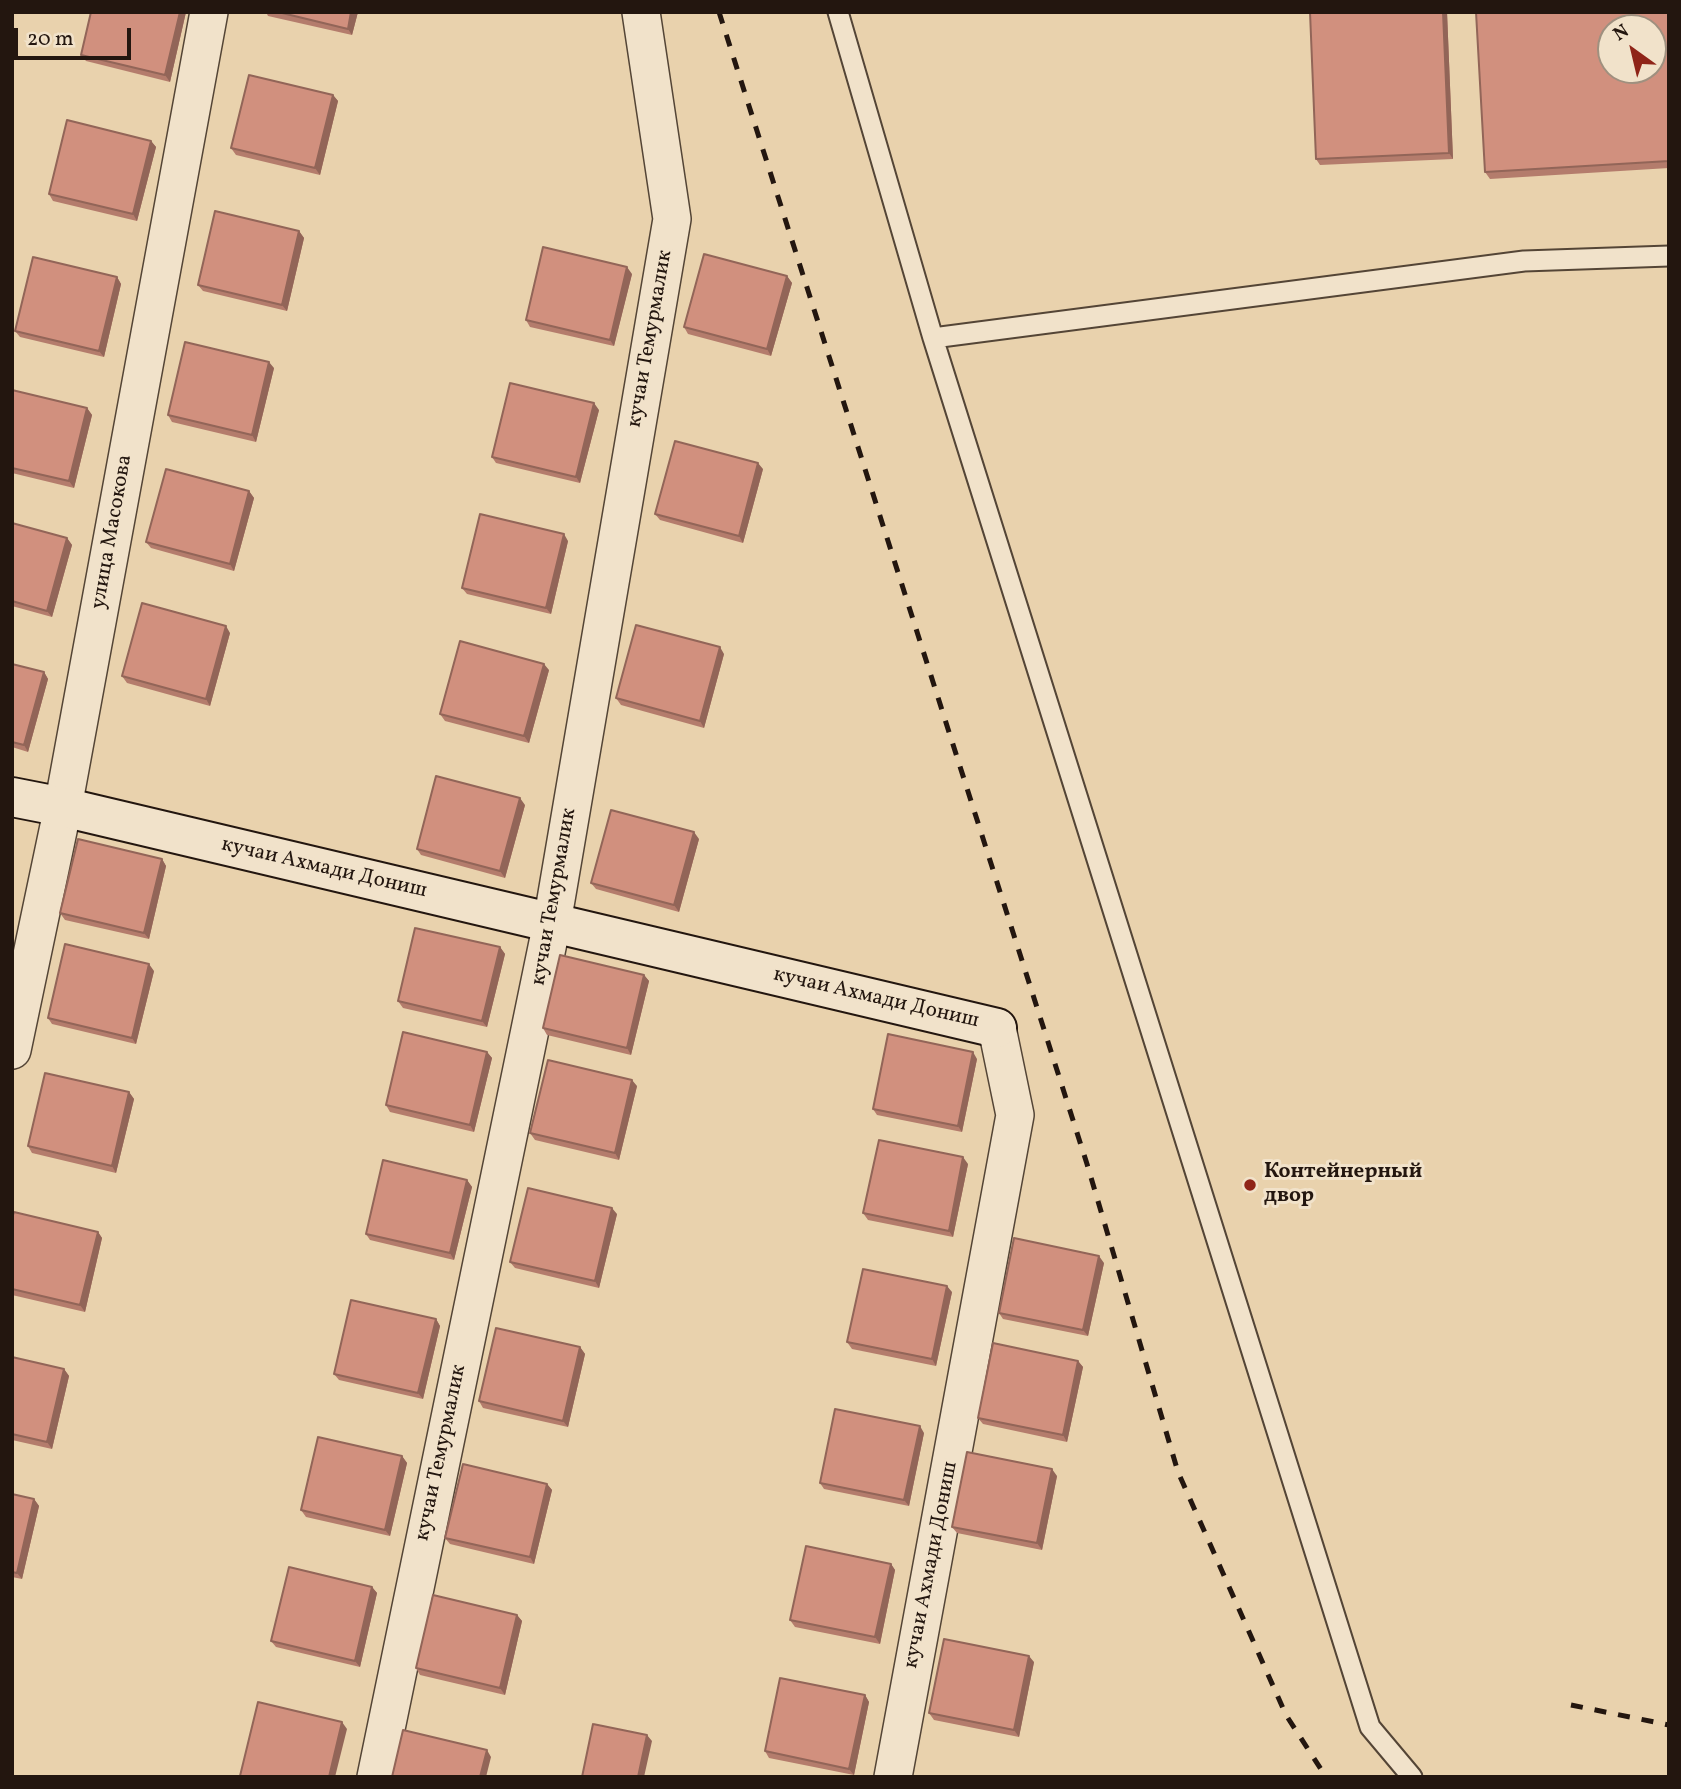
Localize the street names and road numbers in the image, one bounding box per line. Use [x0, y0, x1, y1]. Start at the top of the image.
street label: кучаи Темурмалик [623, 248, 679, 430]
street label: улица Масокова [87, 453, 139, 611]
street label: кучаи Темурмалик [527, 806, 583, 988]
street label: кучаи Ахмади Дониш [219, 833, 429, 905]
street label: кучаи Ахмади Дониш [771, 963, 981, 1035]
street label: кучаи Темурмалик [411, 1363, 473, 1543]
street label: кучаи Ахмади Дониш [900, 1459, 964, 1671]

